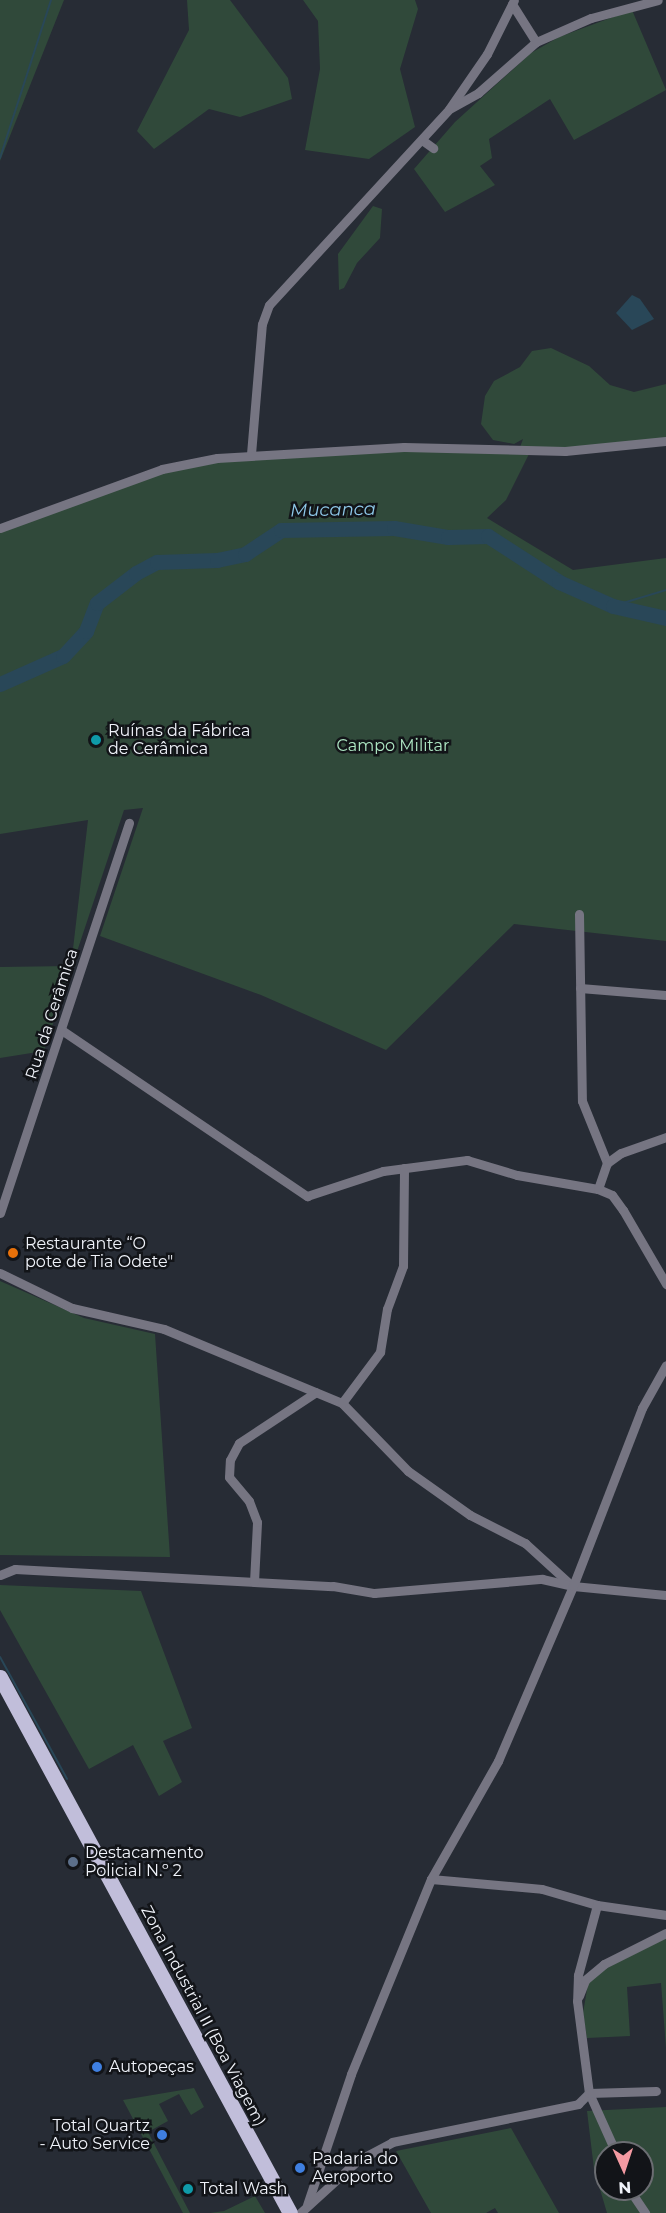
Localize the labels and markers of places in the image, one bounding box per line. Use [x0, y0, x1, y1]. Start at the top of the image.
place label: Ruínas da Fábrica de Cerâmica [108, 721, 250, 759]
marker: Ruínas da Fábrica de Cerâmica [89, 733, 103, 747]
place label: Restaurante “O pote de Tia Odete" [25, 1234, 173, 1272]
marker: Restaurante “O pote de Tia Odete" [6, 1246, 20, 1260]
place label: Destacamento Policial N.º 2 [85, 1843, 203, 1881]
marker: Destacamento Policial N.º 2 [66, 1855, 80, 1869]
place label: Autopeças [109, 2057, 194, 2077]
marker: Autopeças [90, 2060, 104, 2074]
place label: Total Quartz - Auto Service [40, 2116, 150, 2154]
marker: Total Quartz - Auto Service [155, 2128, 169, 2142]
place label: Padaria do Aeroporto [312, 2149, 398, 2187]
marker: Padaria do Aeroporto [293, 2161, 307, 2175]
place label: Total Wash [200, 2179, 287, 2199]
marker: Total Wash [181, 2182, 195, 2196]

